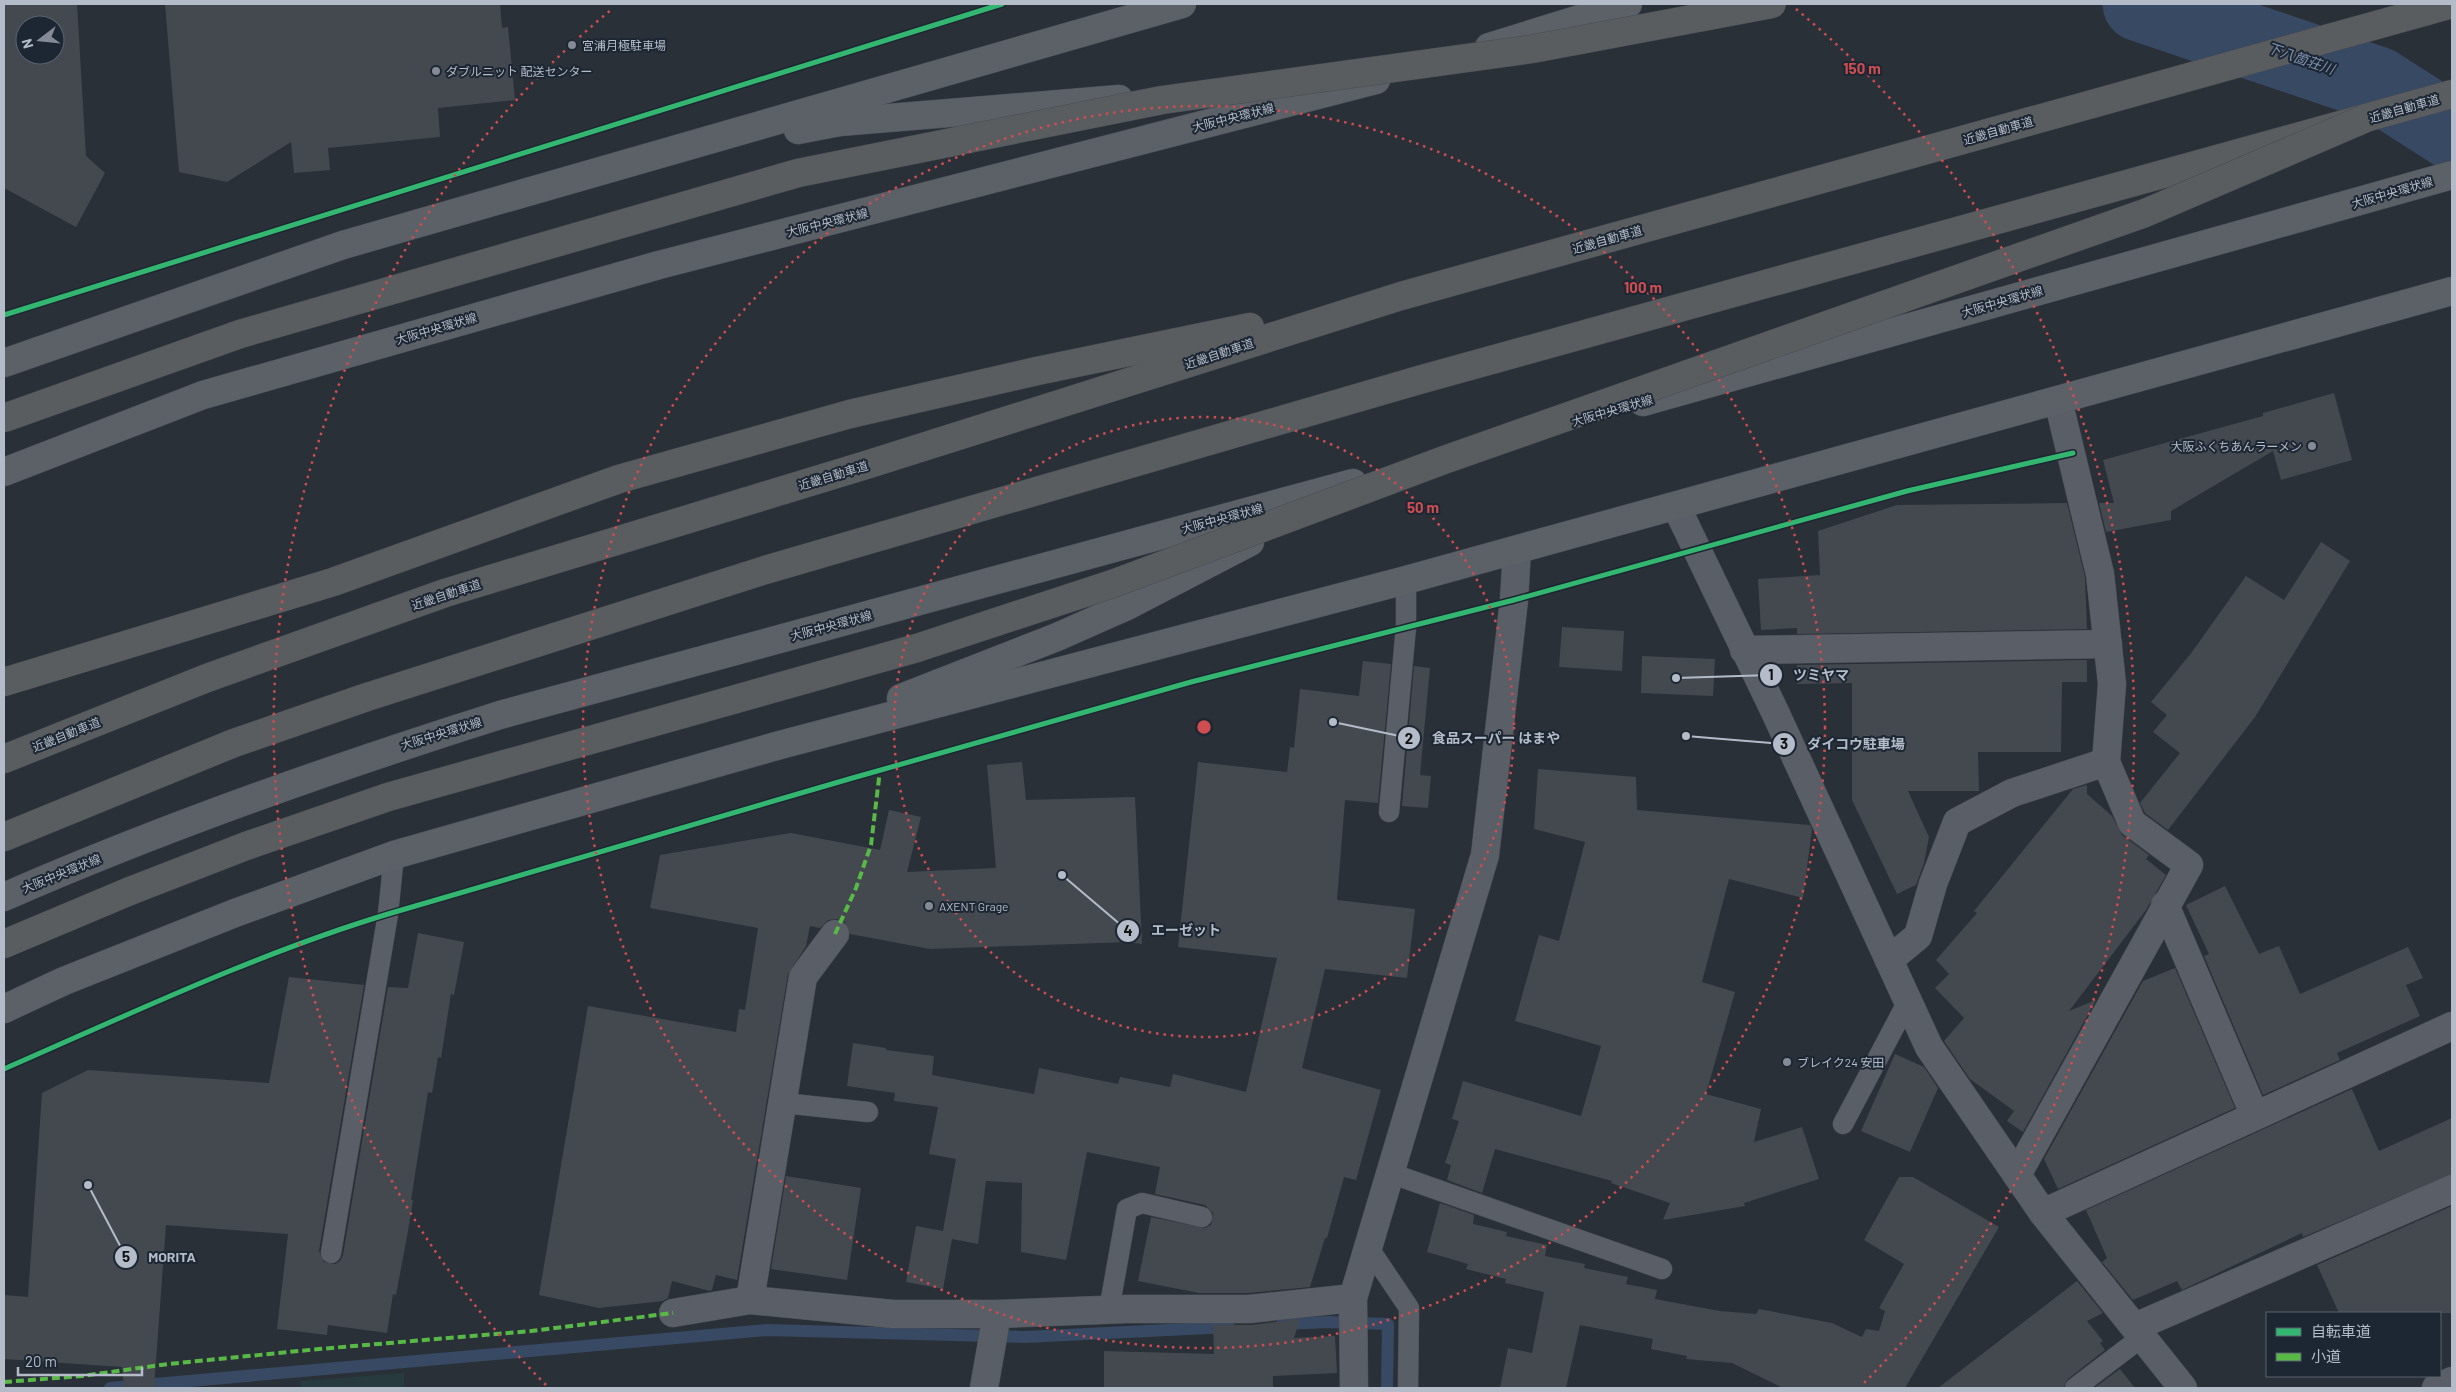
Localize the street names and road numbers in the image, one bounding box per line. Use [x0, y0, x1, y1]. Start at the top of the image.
street label: 近畿自動車道 [2367, 91, 2441, 125]
street label: 大阪中央環状線 [1191, 100, 1275, 134]
street label: 近畿自動車道 [1961, 113, 2035, 147]
street label: 大阪中央環状線 [2350, 174, 2434, 210]
street label: 大阪中央環状線 [785, 205, 869, 239]
street label: 近畿自動車道 [1570, 222, 1644, 256]
street label: 大阪中央環状線 [1960, 283, 2044, 319]
street label: 大阪中央環状線 [394, 310, 478, 346]
street label: 近畿自動車道 [1183, 335, 1255, 371]
street label: 大阪中央環状線 [1570, 392, 1654, 428]
street label: 近畿自動車道 [797, 458, 869, 492]
street label: 大阪中央環状線 [1180, 500, 1264, 536]
street label: 近畿自動車道 [410, 576, 482, 612]
street label: 大阪中央環状線 [789, 607, 873, 643]
street label: 近畿自動車道 [30, 714, 102, 754]
street label: 大阪中央環状線 [399, 714, 483, 752]
street label: 大阪中央環状線 [19, 851, 103, 895]

